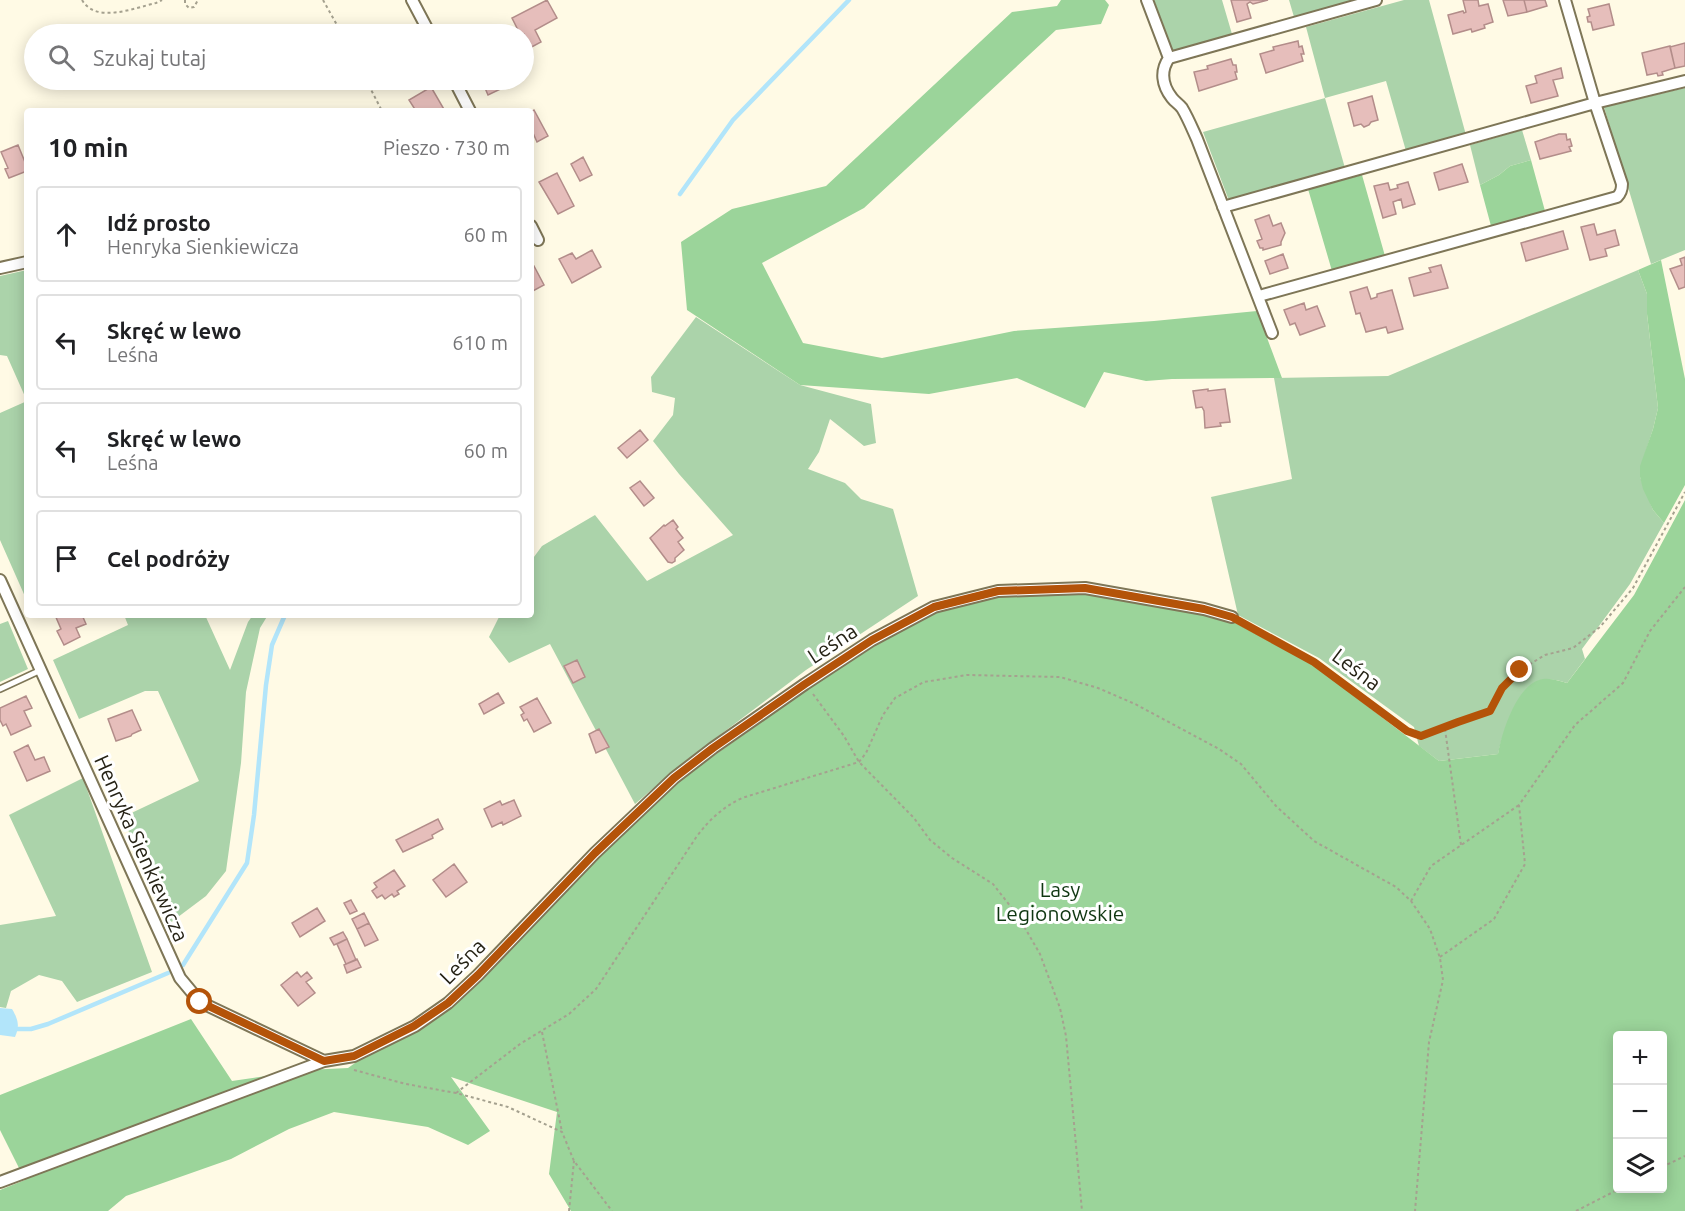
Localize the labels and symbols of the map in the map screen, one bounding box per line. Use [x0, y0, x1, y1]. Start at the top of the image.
street label: Leśna [803, 618, 861, 668]
street label: Leśna [1328, 643, 1386, 695]
route end [1506, 656, 1532, 682]
street label: Henryka Sienkiewicza [90, 751, 194, 945]
park label: Lasy Legionowskie [996, 877, 1124, 925]
street label: Leśna [434, 933, 490, 989]
route start [186, 988, 212, 1014]

